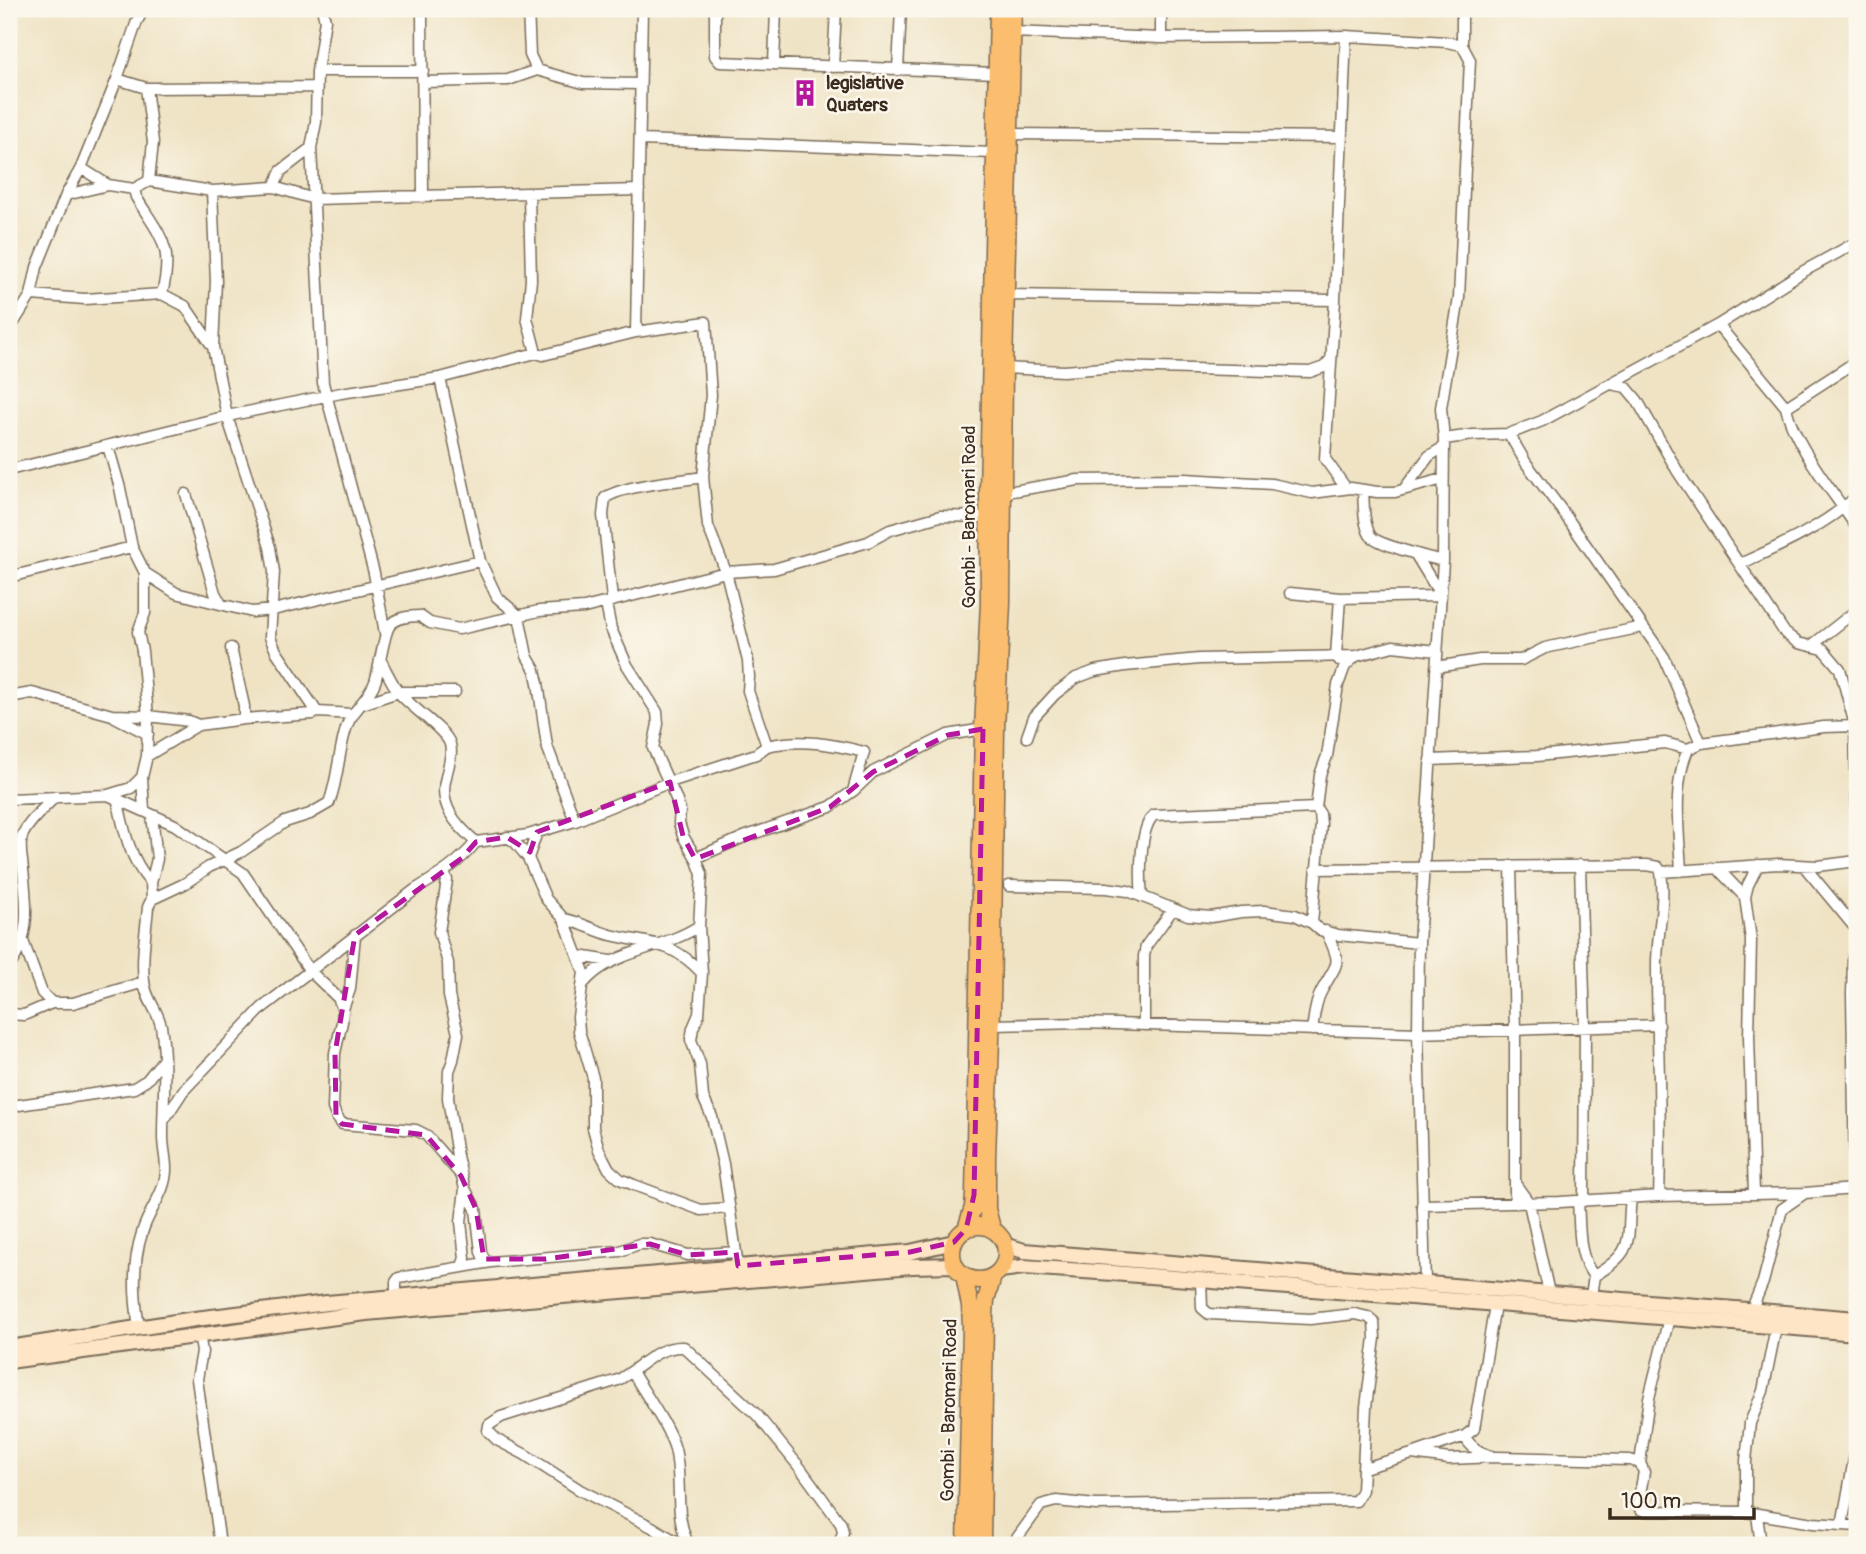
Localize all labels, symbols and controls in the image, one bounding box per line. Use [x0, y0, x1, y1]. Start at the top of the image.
place label: legislative Quaters [826, 71, 904, 117]
building icon: legislative Quaters [790, 78, 820, 108]
street label: Gombi - Baromari Road [957, 425, 981, 609]
street label: Gombi - Baromari Road [935, 1318, 963, 1502]
scale bar [1610, 1477, 1754, 1521]
text: 100 m [1621, 1488, 1681, 1515]

